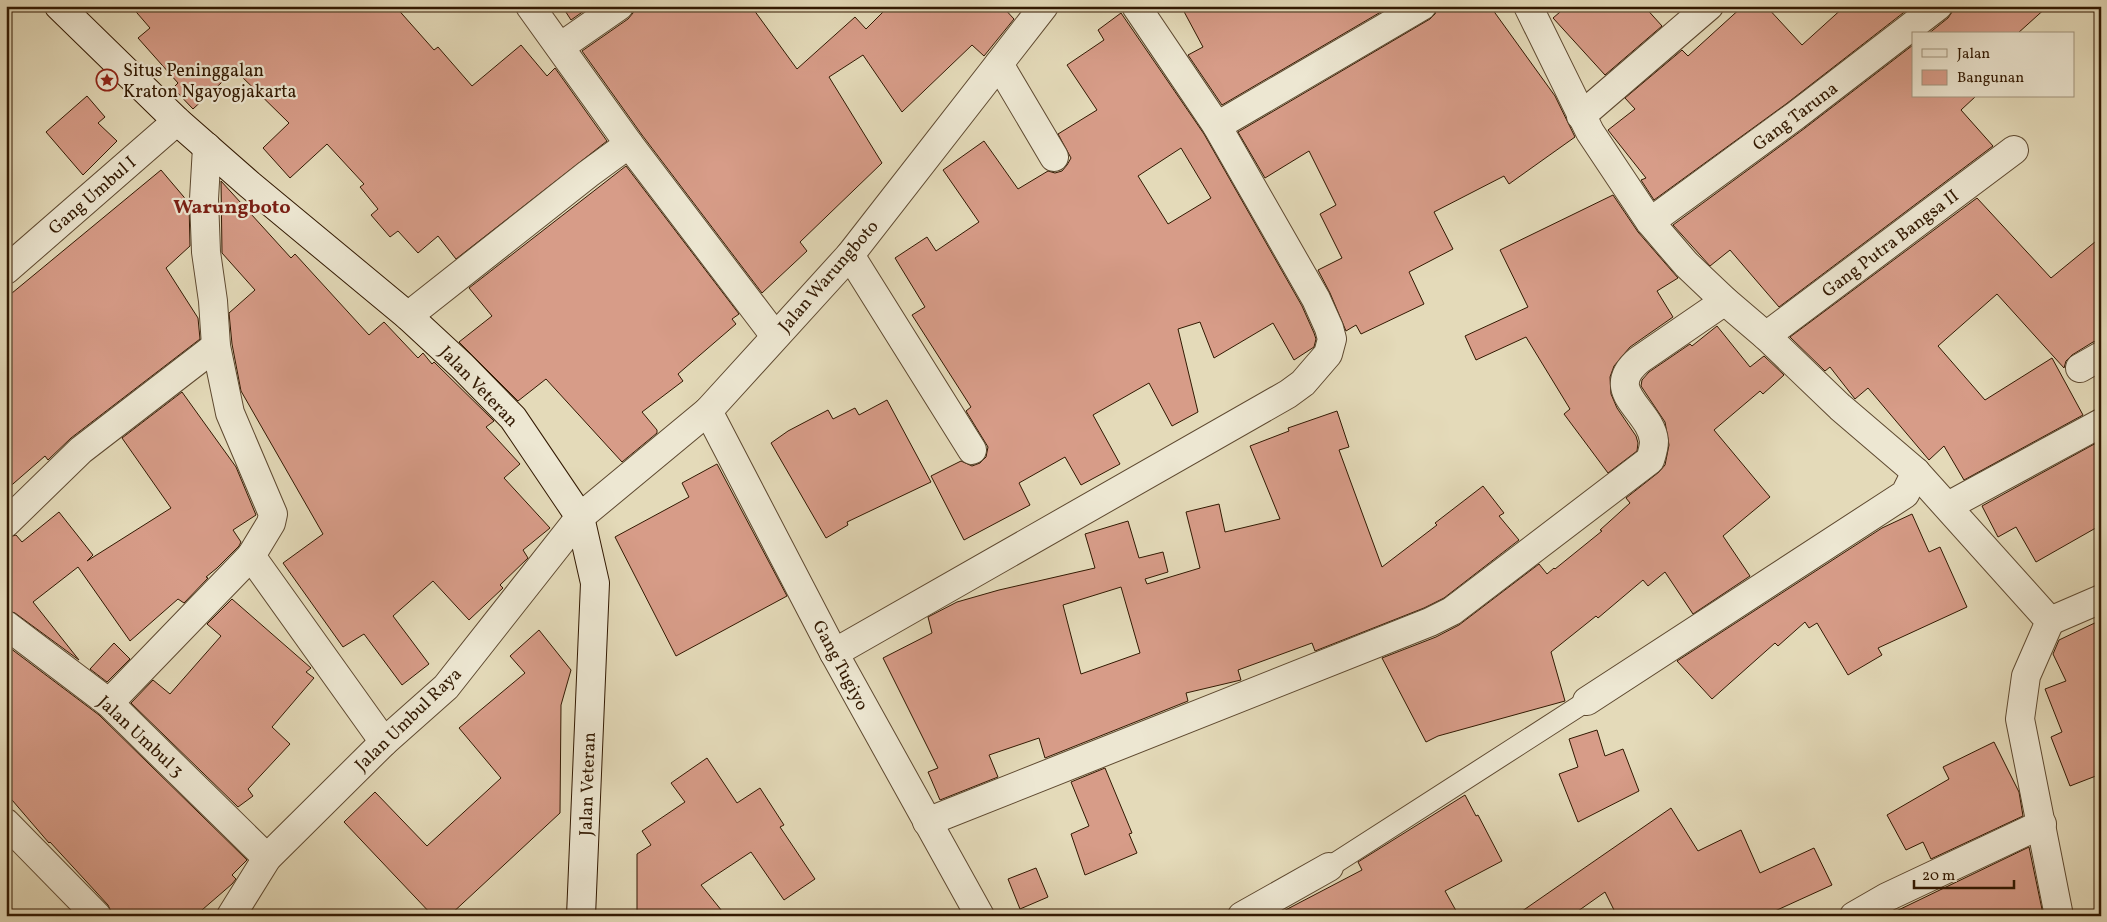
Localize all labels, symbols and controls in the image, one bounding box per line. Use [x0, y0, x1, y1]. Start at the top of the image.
legend [1912, 32, 2074, 98]
text: Jalan [1957, 44, 1990, 65]
place label: Situs Peninggalan Kraton Ngayogjakarta [123, 59, 297, 105]
place icon: Situs Peninggalan Kraton Ngayogjakarta [95, 68, 119, 92]
text: Bangunan [1957, 68, 2024, 89]
street label: Gang Taruna [1748, 77, 1844, 158]
street label: Gang Umbul I [44, 151, 142, 241]
street label: Gang Putra Bangsa II [1817, 184, 1965, 304]
district label: Warungboto [173, 194, 291, 222]
street label: Jalan Warungboto [773, 215, 885, 339]
street label: Jalan Veteran [433, 341, 523, 433]
street label: Gang Tugiyo [805, 616, 874, 715]
street label: Jalan Umbul Raya [350, 662, 468, 778]
street label: Jalan Umbul 3 [91, 690, 189, 784]
street label: Jalan Veteran [574, 731, 603, 837]
scale bar [1914, 857, 2014, 889]
text: 20 m [1922, 866, 1955, 887]

